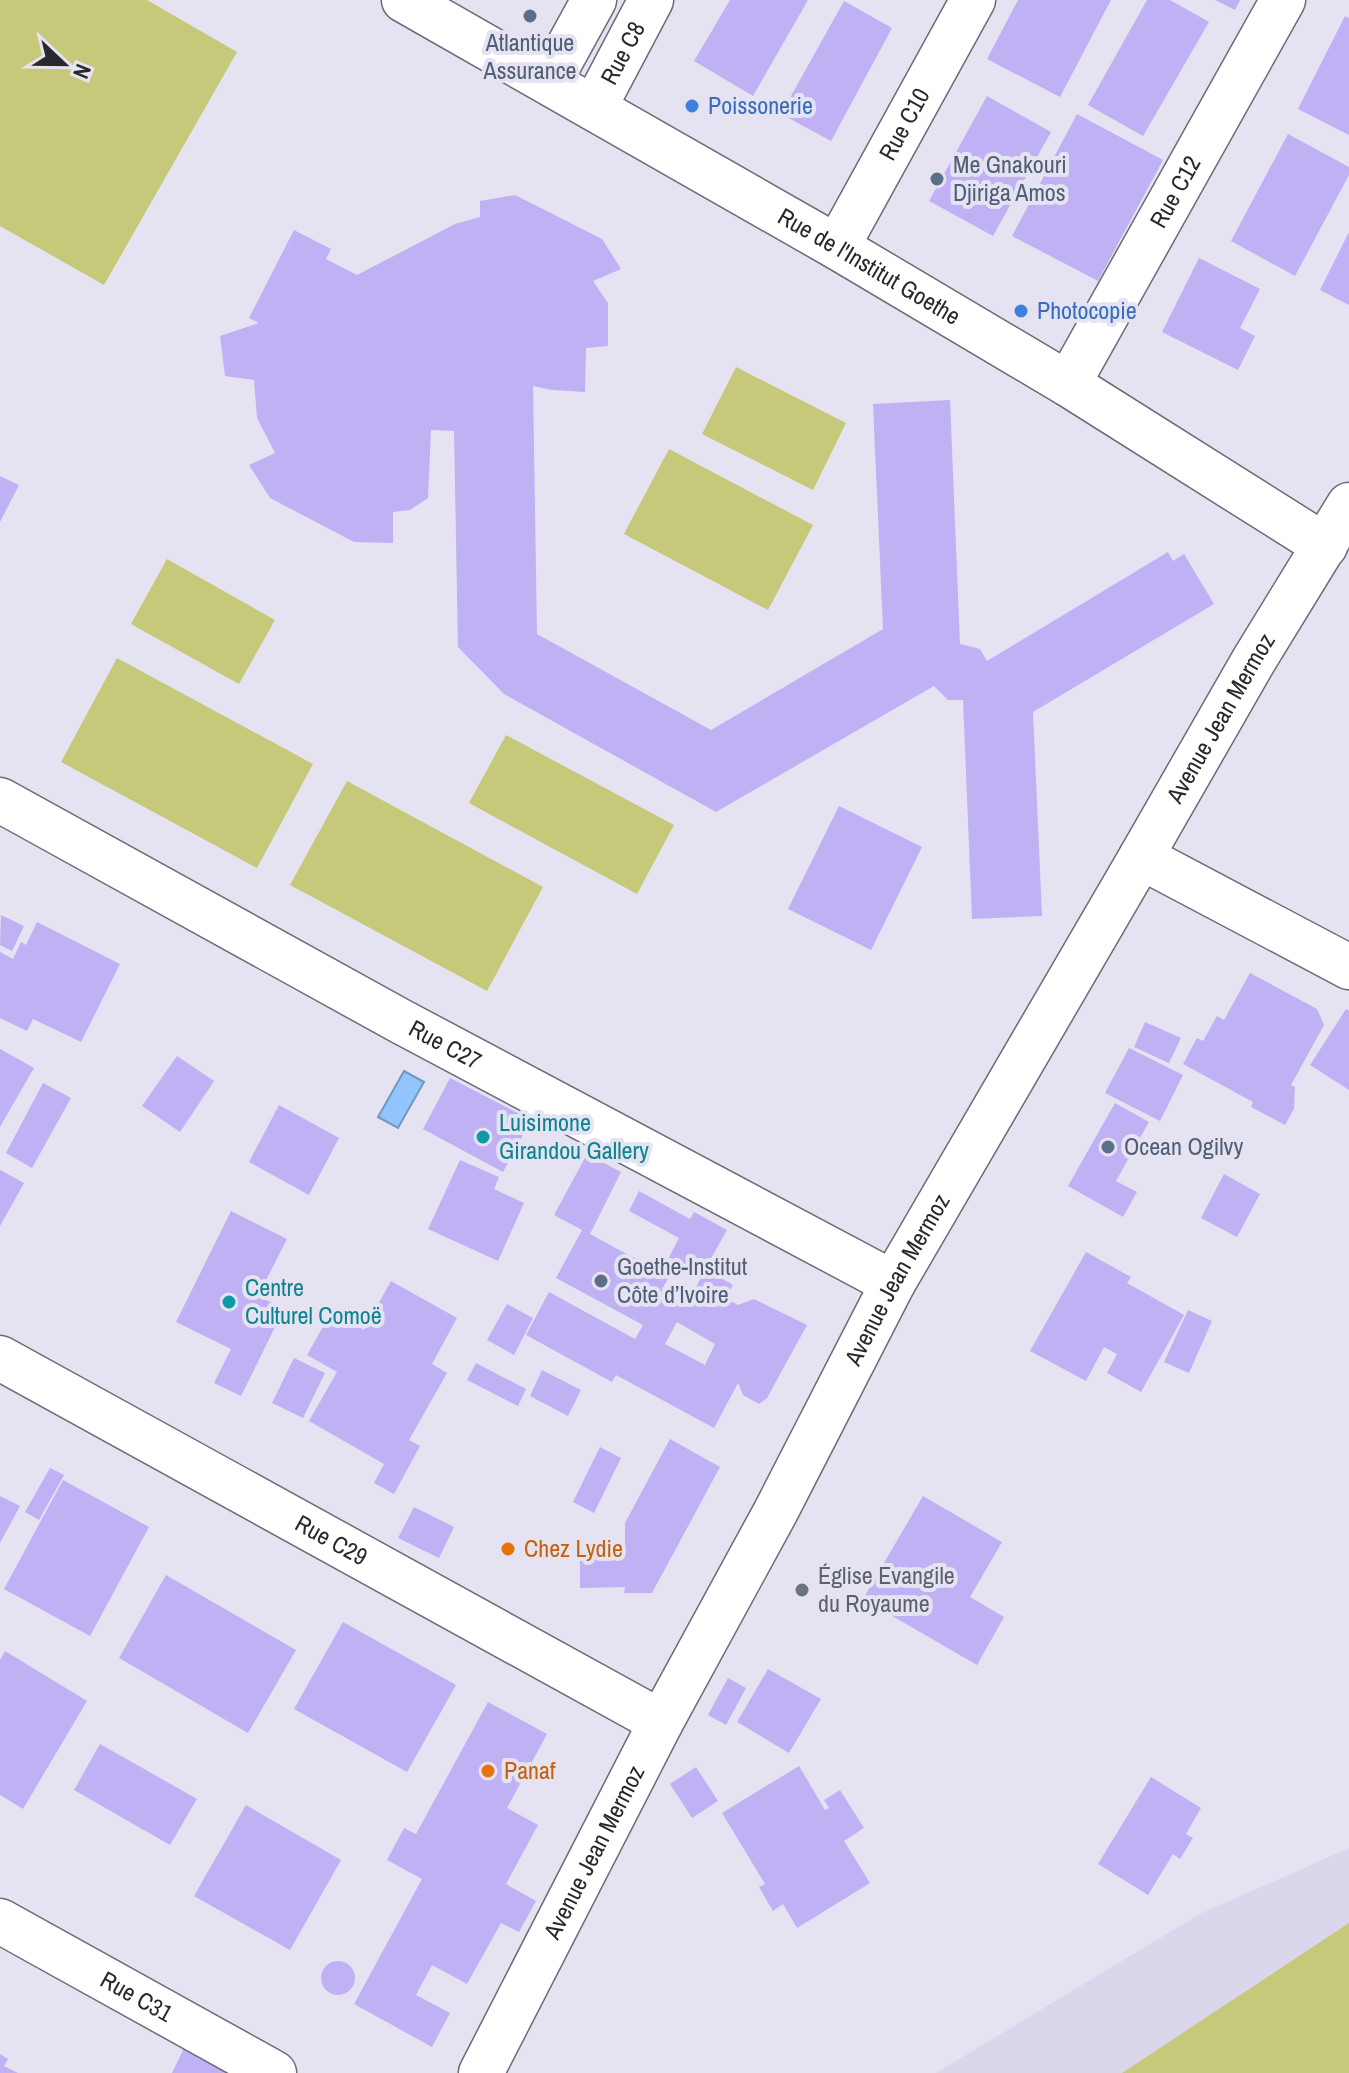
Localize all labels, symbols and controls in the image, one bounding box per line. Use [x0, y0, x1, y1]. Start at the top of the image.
marker: Atlantique Assurance [521, 7, 539, 25]
street label: Rue C8 [592, 16, 652, 90]
north arrow [24, 24, 104, 104]
place label: Atlantique Assurance [483, 26, 576, 86]
text: N [66, 60, 99, 83]
street label: Rue C10 [871, 82, 936, 166]
place label: Poissonerie [708, 89, 813, 121]
marker: Poissonerie [683, 97, 701, 115]
place label: Me Gnakouri Djiriga Amos [953, 148, 1067, 208]
street label: Rue C12 [1142, 150, 1208, 233]
marker: Me Gnakouri Djiriga Amos [928, 170, 946, 188]
street label: Rue de l'Institut Goethe [772, 200, 967, 332]
place label: Photocopie [1037, 294, 1137, 326]
marker: Photocopie [1012, 302, 1030, 320]
street label: Avenue Jean Mermoz [1158, 627, 1282, 809]
street label: Rue C27 [404, 1012, 487, 1076]
place label: Luisimone Girandou Gallery [499, 1106, 649, 1166]
marker: Luisimone Girandou Gallery [474, 1128, 492, 1146]
place label: Ocean Ogilvy [1124, 1130, 1243, 1162]
marker: Ocean Ogilvy [1099, 1138, 1117, 1156]
street label: Avenue Jean Mermoz [836, 1187, 957, 1371]
place label: Goethe-Institut Côte d’Ivoire [617, 1250, 748, 1310]
place label: Centre Culturel Comoë [245, 1271, 382, 1331]
marker: Goethe-Institut Côte d’Ivoire [592, 1272, 610, 1290]
marker: Centre Culturel Comoë [220, 1293, 238, 1311]
street label: Rue C29 [290, 1507, 373, 1572]
place label: Chez Lydie [524, 1532, 623, 1564]
marker: Chez Lydie [499, 1540, 517, 1558]
place label: Église Evangile du Royaume [818, 1559, 955, 1619]
marker: Église Evangile du Royaume [793, 1581, 811, 1599]
place label: Panaf [504, 1754, 556, 1786]
street label: Avenue Jean Mermoz [535, 1759, 651, 1945]
marker: Panaf [479, 1762, 497, 1780]
street label: Rue C31 [95, 1963, 179, 2029]

